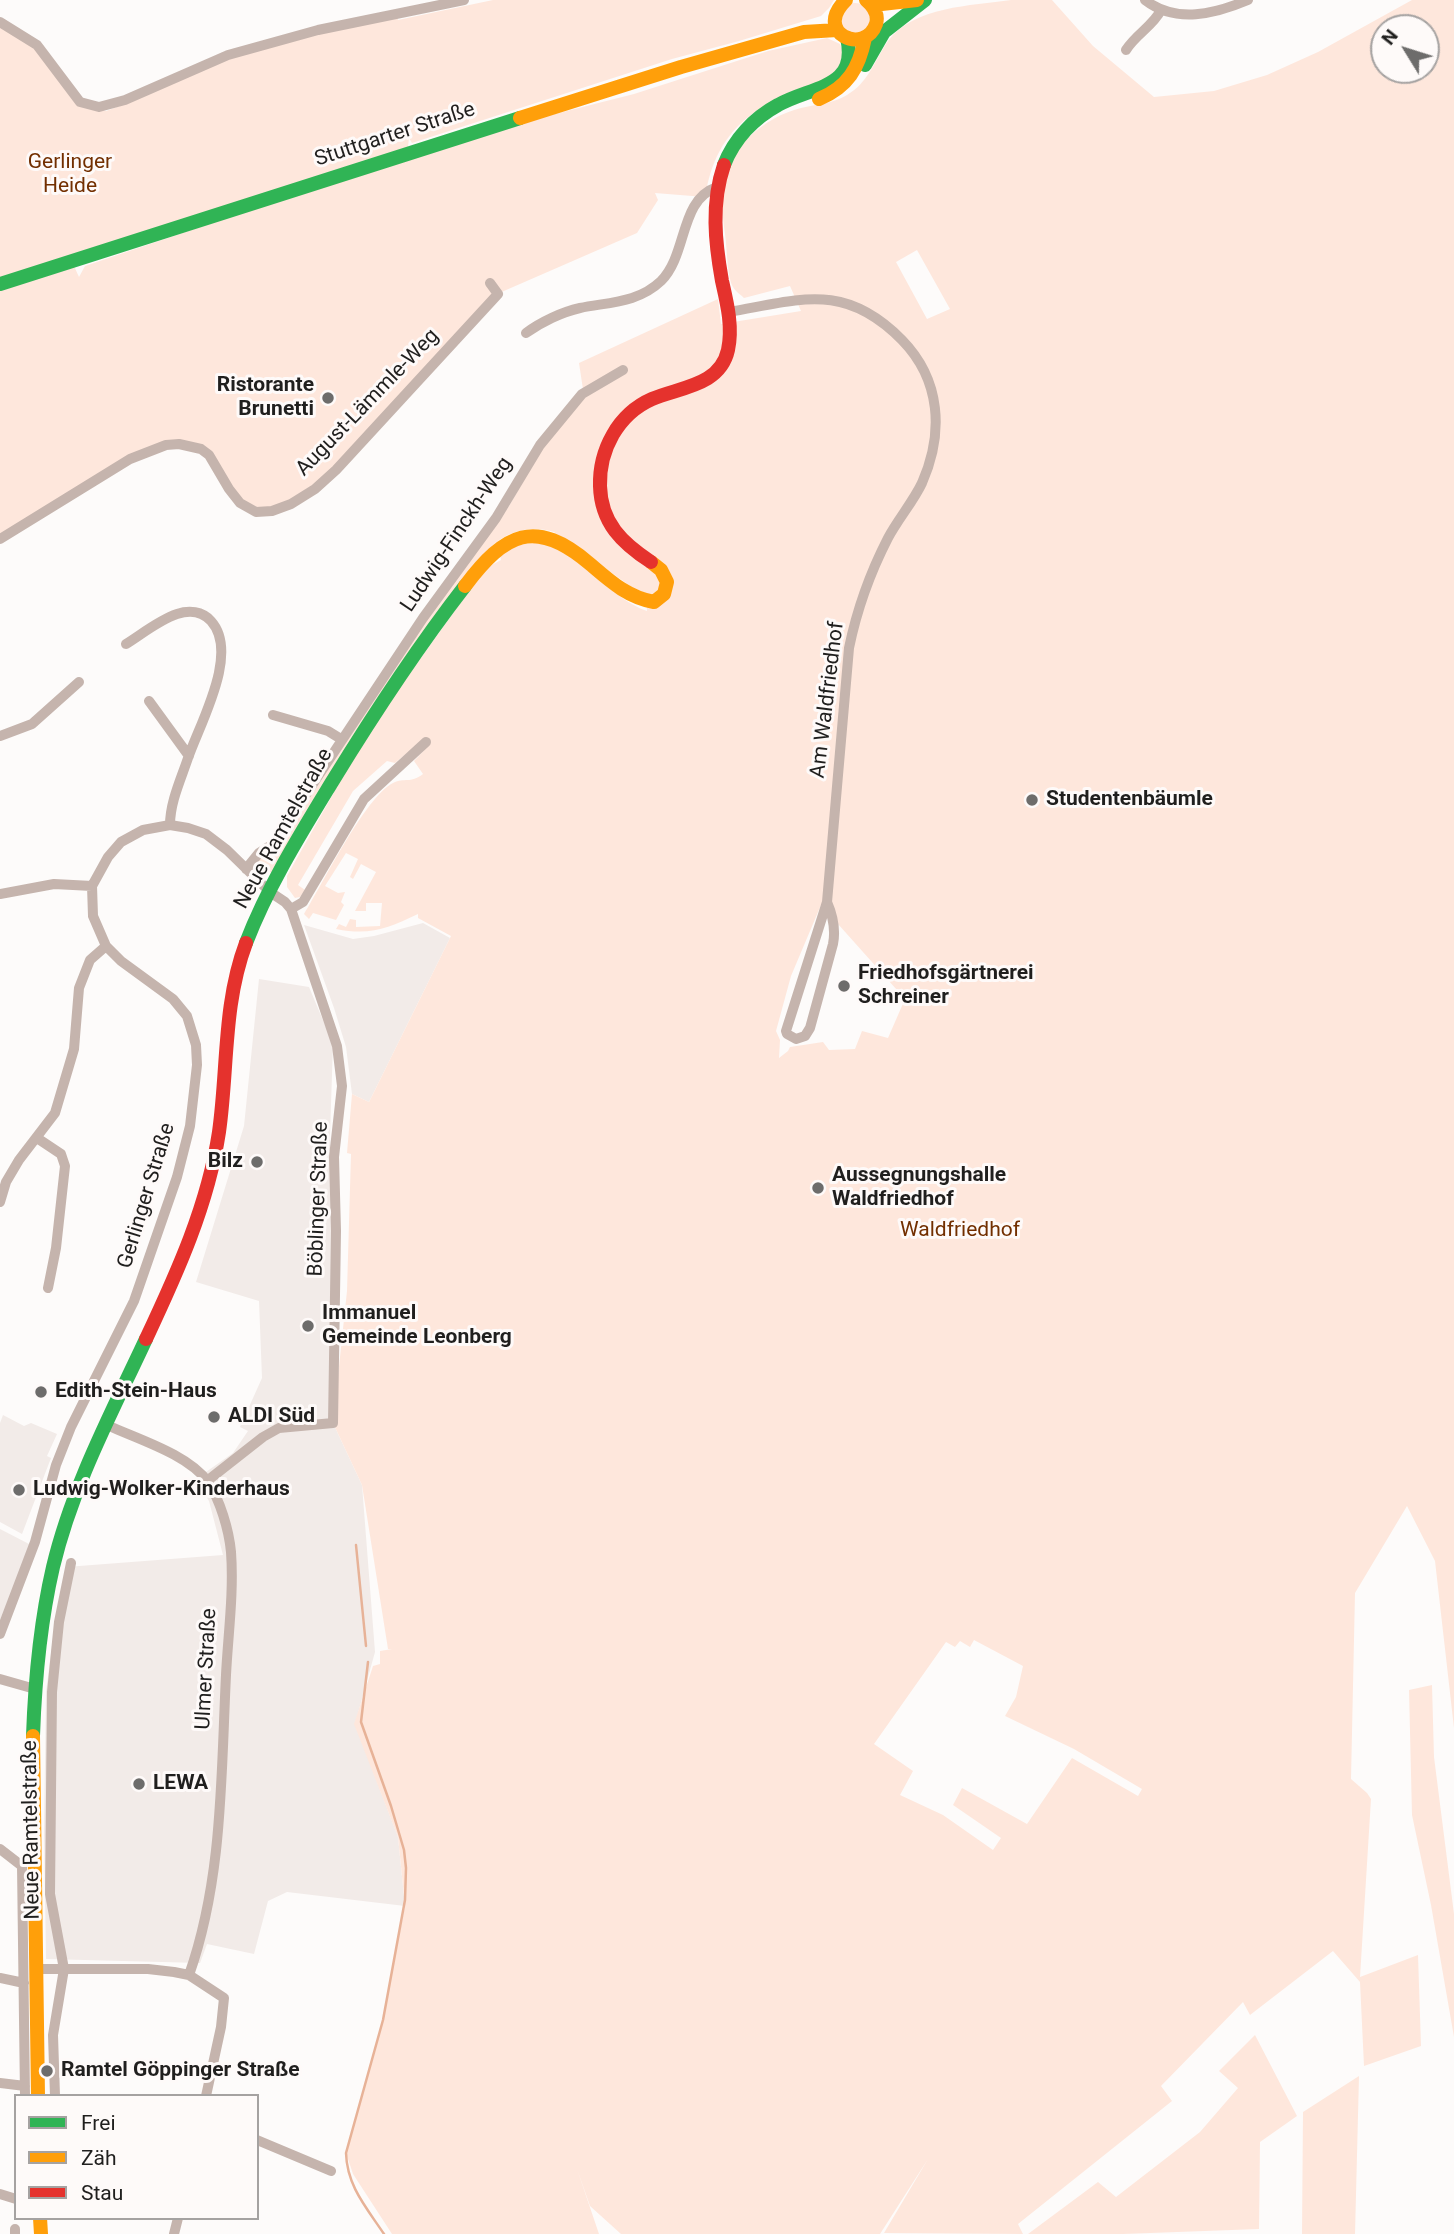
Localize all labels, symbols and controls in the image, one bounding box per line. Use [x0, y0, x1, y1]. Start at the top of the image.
north arrow [1370, 14, 1440, 84]
text: N [1376, 25, 1403, 49]
street label: Stuttgarter Straße [312, 97, 478, 173]
park label: Gerlinger Heide [28, 150, 112, 200]
street label: August-Lämmle-Weg [291, 324, 445, 482]
place label: Ristorante Brunetti [217, 373, 314, 423]
marker: Ristorante Brunetti [320, 390, 336, 406]
street label: Ludwig-Finckh-Weg [396, 453, 518, 617]
street label: Am Waldfriedhof [806, 620, 850, 780]
street label: Neue Ramtelstraße [229, 744, 339, 914]
place label: Studentenbäumle [1046, 787, 1213, 813]
marker: Studentenbäumle [1024, 792, 1040, 808]
place label: Friedhofsgärtnerei Schreiner [858, 961, 1034, 1011]
marker: Friedhofsgärtnerei Schreiner [836, 978, 852, 994]
street label: Gerlinger Straße [113, 1120, 181, 1272]
street label: Böblinger Straße [304, 1121, 334, 1277]
place label: Bilz [208, 1149, 243, 1175]
marker: Bilz [249, 1154, 265, 1170]
place label: Aussegnungshalle Waldfriedhof [832, 1163, 1006, 1213]
marker: Aussegnungshalle Waldfriedhof [810, 1180, 826, 1196]
park label: Waldfriedhof [900, 1218, 1020, 1244]
place label: Immanuel Gemeinde Leonberg [322, 1301, 512, 1351]
marker: Immanuel Gemeinde Leonberg [300, 1318, 316, 1334]
place label: Edith-Stein-Haus [55, 1379, 217, 1405]
marker: Edith-Stein-Haus [33, 1384, 49, 1400]
place label: ALDI Süd [228, 1404, 315, 1430]
marker: ALDI Süd [206, 1409, 222, 1425]
place label: Ludwig-Wolker-Kinderhaus [33, 1477, 290, 1503]
marker: Ludwig-Wolker-Kinderhaus [11, 1482, 27, 1498]
street label: Ulmer Straße [191, 1608, 223, 1730]
street label: Neue Ramtelstraße [18, 1740, 46, 1920]
place label: LEWA [153, 1771, 208, 1797]
marker: LEWA [131, 1776, 147, 1792]
place label: Ramtel Göppinger Straße [61, 2058, 300, 2084]
marker: Ramtel Göppinger Straße [39, 2063, 55, 2079]
legend [14, 2094, 259, 2220]
text: Frei [81, 2111, 116, 2135]
text: Zäh [81, 2146, 117, 2170]
text: Stau [81, 2181, 123, 2205]

